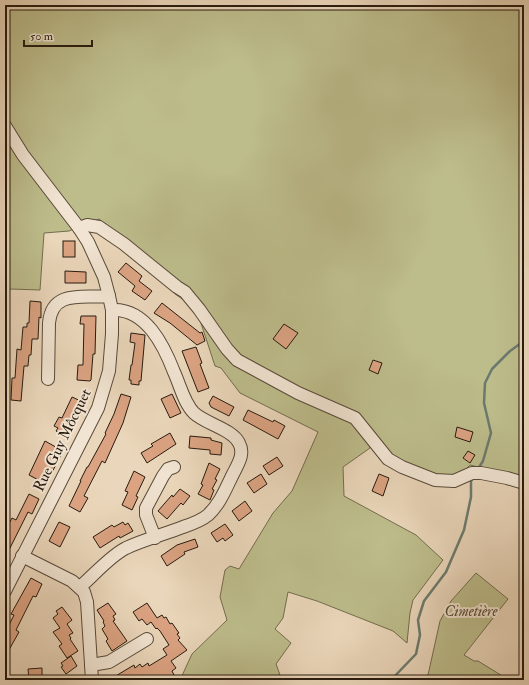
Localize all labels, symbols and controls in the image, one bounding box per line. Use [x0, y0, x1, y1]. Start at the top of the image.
scale bar [24, 22, 92, 48]
text: 50 m [30, 29, 54, 44]
street label: Rue Guy Môcquet [29, 386, 96, 495]
park label: Cimetière [444, 602, 499, 621]

